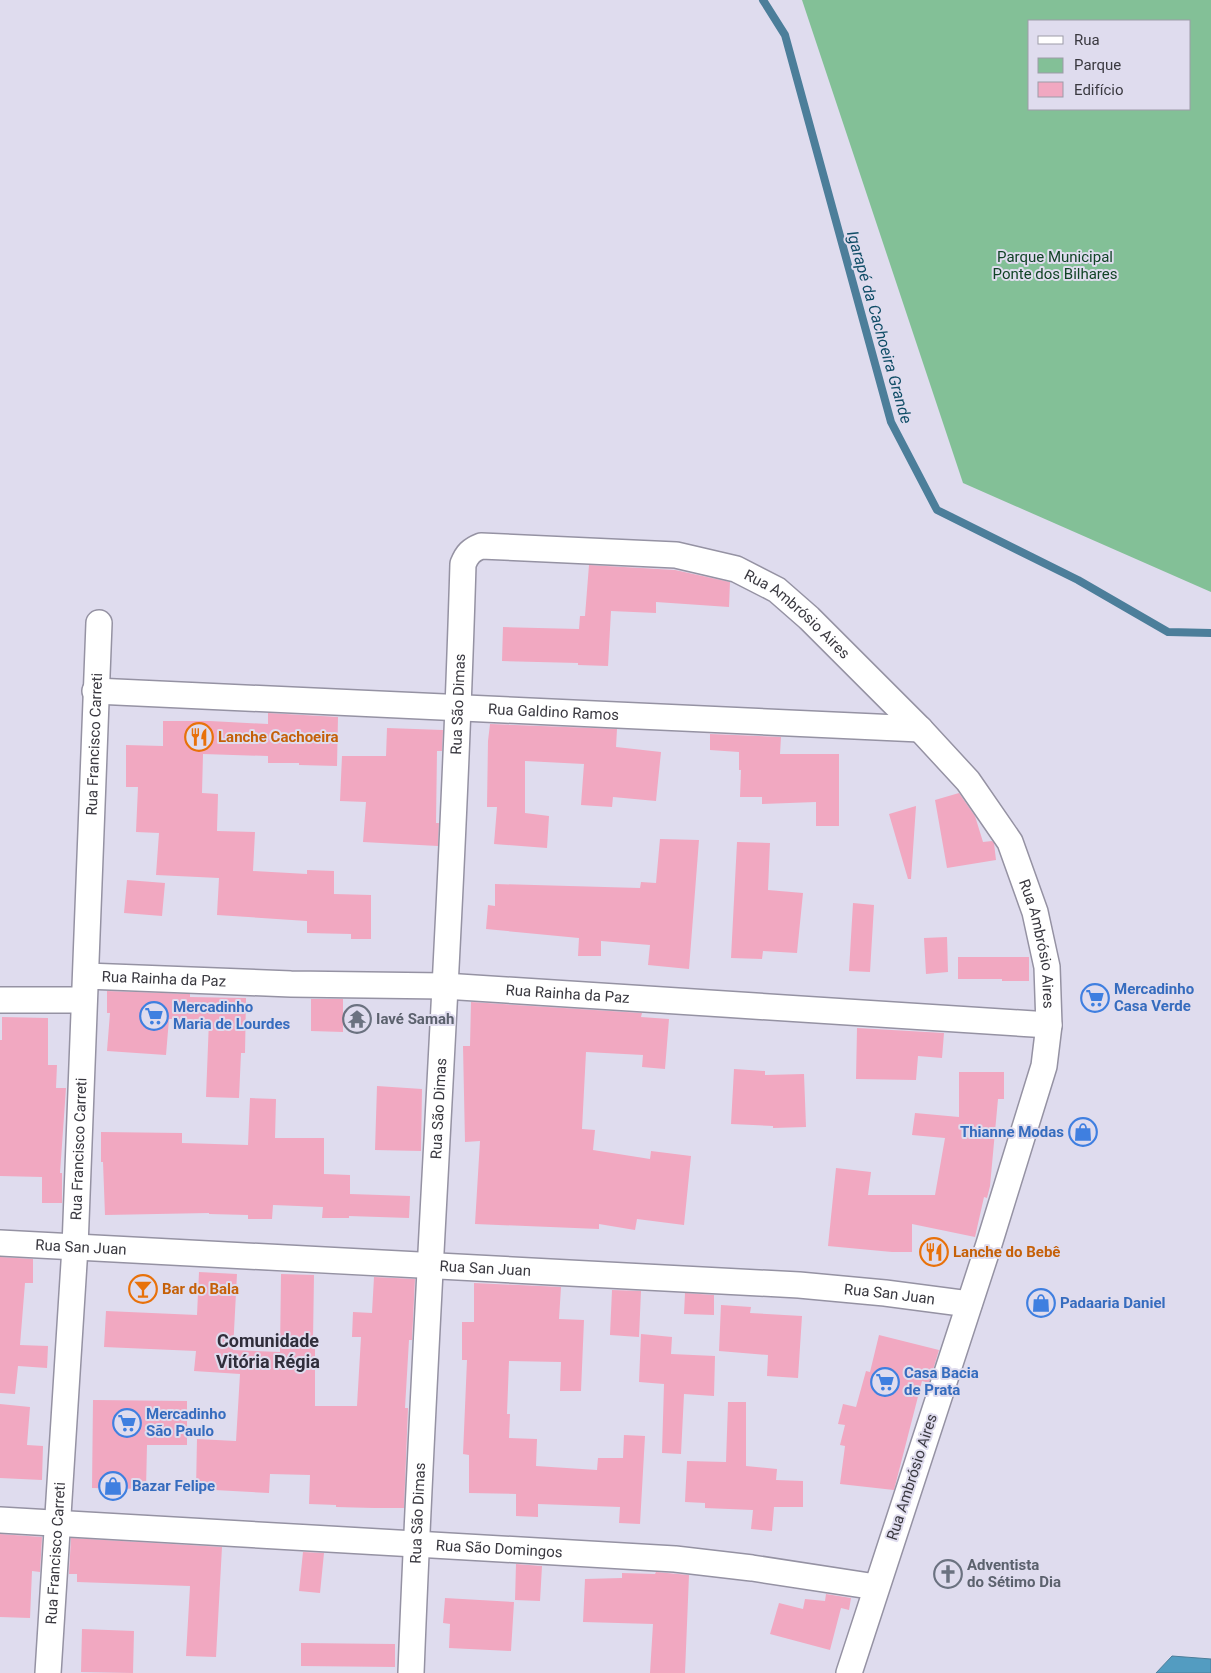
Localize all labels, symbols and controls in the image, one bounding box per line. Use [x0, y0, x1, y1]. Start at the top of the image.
legend [1028, 20, 1191, 110]
text: Rua [1074, 31, 1100, 49]
text: Parque [1074, 56, 1121, 74]
text: Edifício [1074, 81, 1123, 99]
water label: Igarapé da Cachoeira Grande [843, 229, 916, 426]
park label: Parque Municipal Ponte dos Bilhares [993, 248, 1117, 283]
street label: Rua Ambrósio Aires [741, 566, 854, 663]
street label: Rua São Dimas [447, 653, 469, 755]
street label: Rua Francisco Carreti [83, 673, 106, 816]
street label: Rua Galdino Ramos [488, 700, 619, 724]
restaurant icon: Lanche Cachoeira [184, 722, 214, 752]
place label: Lanche Cachoeira [218, 728, 338, 746]
street label: Rua Ambrósio Aires [1015, 877, 1057, 1009]
street label: Rua Rainha da Paz [101, 968, 226, 990]
place label: Mercadinho Casa Verde [1114, 980, 1194, 1015]
street label: Rua Rainha da Paz [505, 981, 630, 1007]
supermarket icon: Mercadinho Casa Verde [1080, 983, 1110, 1013]
place label: Mercadinho Maria de Lourdes [173, 998, 291, 1033]
supermarket icon: Mercadinho Maria de Lourdes [139, 1001, 169, 1031]
temple icon: Iavé Samah [342, 1004, 372, 1034]
place label: Iavé Samah [376, 1010, 454, 1028]
street label: Rua São Dimas [427, 1058, 450, 1160]
street label: Rua Francisco Carreti [67, 1077, 91, 1221]
shop icon: Thianne Modas [1068, 1117, 1098, 1147]
place label: Thianne Modas [960, 1123, 1064, 1141]
street label: Rua San Juan [35, 1236, 127, 1259]
restaurant icon: Lanche do Bebê [919, 1237, 949, 1267]
place label: Lanche do Bebê [953, 1243, 1060, 1261]
street label: Rua San Juan [439, 1257, 532, 1280]
bar icon: Bar do Bala [128, 1274, 158, 1304]
place label: Bar do Bala [162, 1280, 239, 1298]
street label: Rua San Juan [843, 1280, 936, 1308]
shop icon: Padaaria Daniel [1026, 1288, 1056, 1318]
place label: Padaaria Daniel [1060, 1294, 1166, 1312]
district label: Comunidade Vitória Régia [216, 1330, 320, 1372]
place label: Casa Bacia de Prata [904, 1364, 979, 1399]
supermarket icon: Casa Bacia de Prata [870, 1367, 900, 1397]
place label: Mercadinho São Paulo [146, 1405, 226, 1440]
supermarket icon: Mercadinho São Paulo [112, 1408, 142, 1438]
street label: Rua Ambrósio Aires [883, 1411, 941, 1543]
street label: Rua São Dimas [406, 1462, 429, 1564]
shop icon: Bazar Felipe [98, 1471, 128, 1501]
place label: Bazar Felipe [132, 1477, 215, 1495]
street label: Rua Francisco Carreti [42, 1481, 69, 1625]
street label: Rua São Domingos [435, 1536, 563, 1561]
place label: Adventista do Sétimo Dia [967, 1556, 1061, 1591]
church icon: Adventista do Sétimo Dia [933, 1559, 963, 1589]

